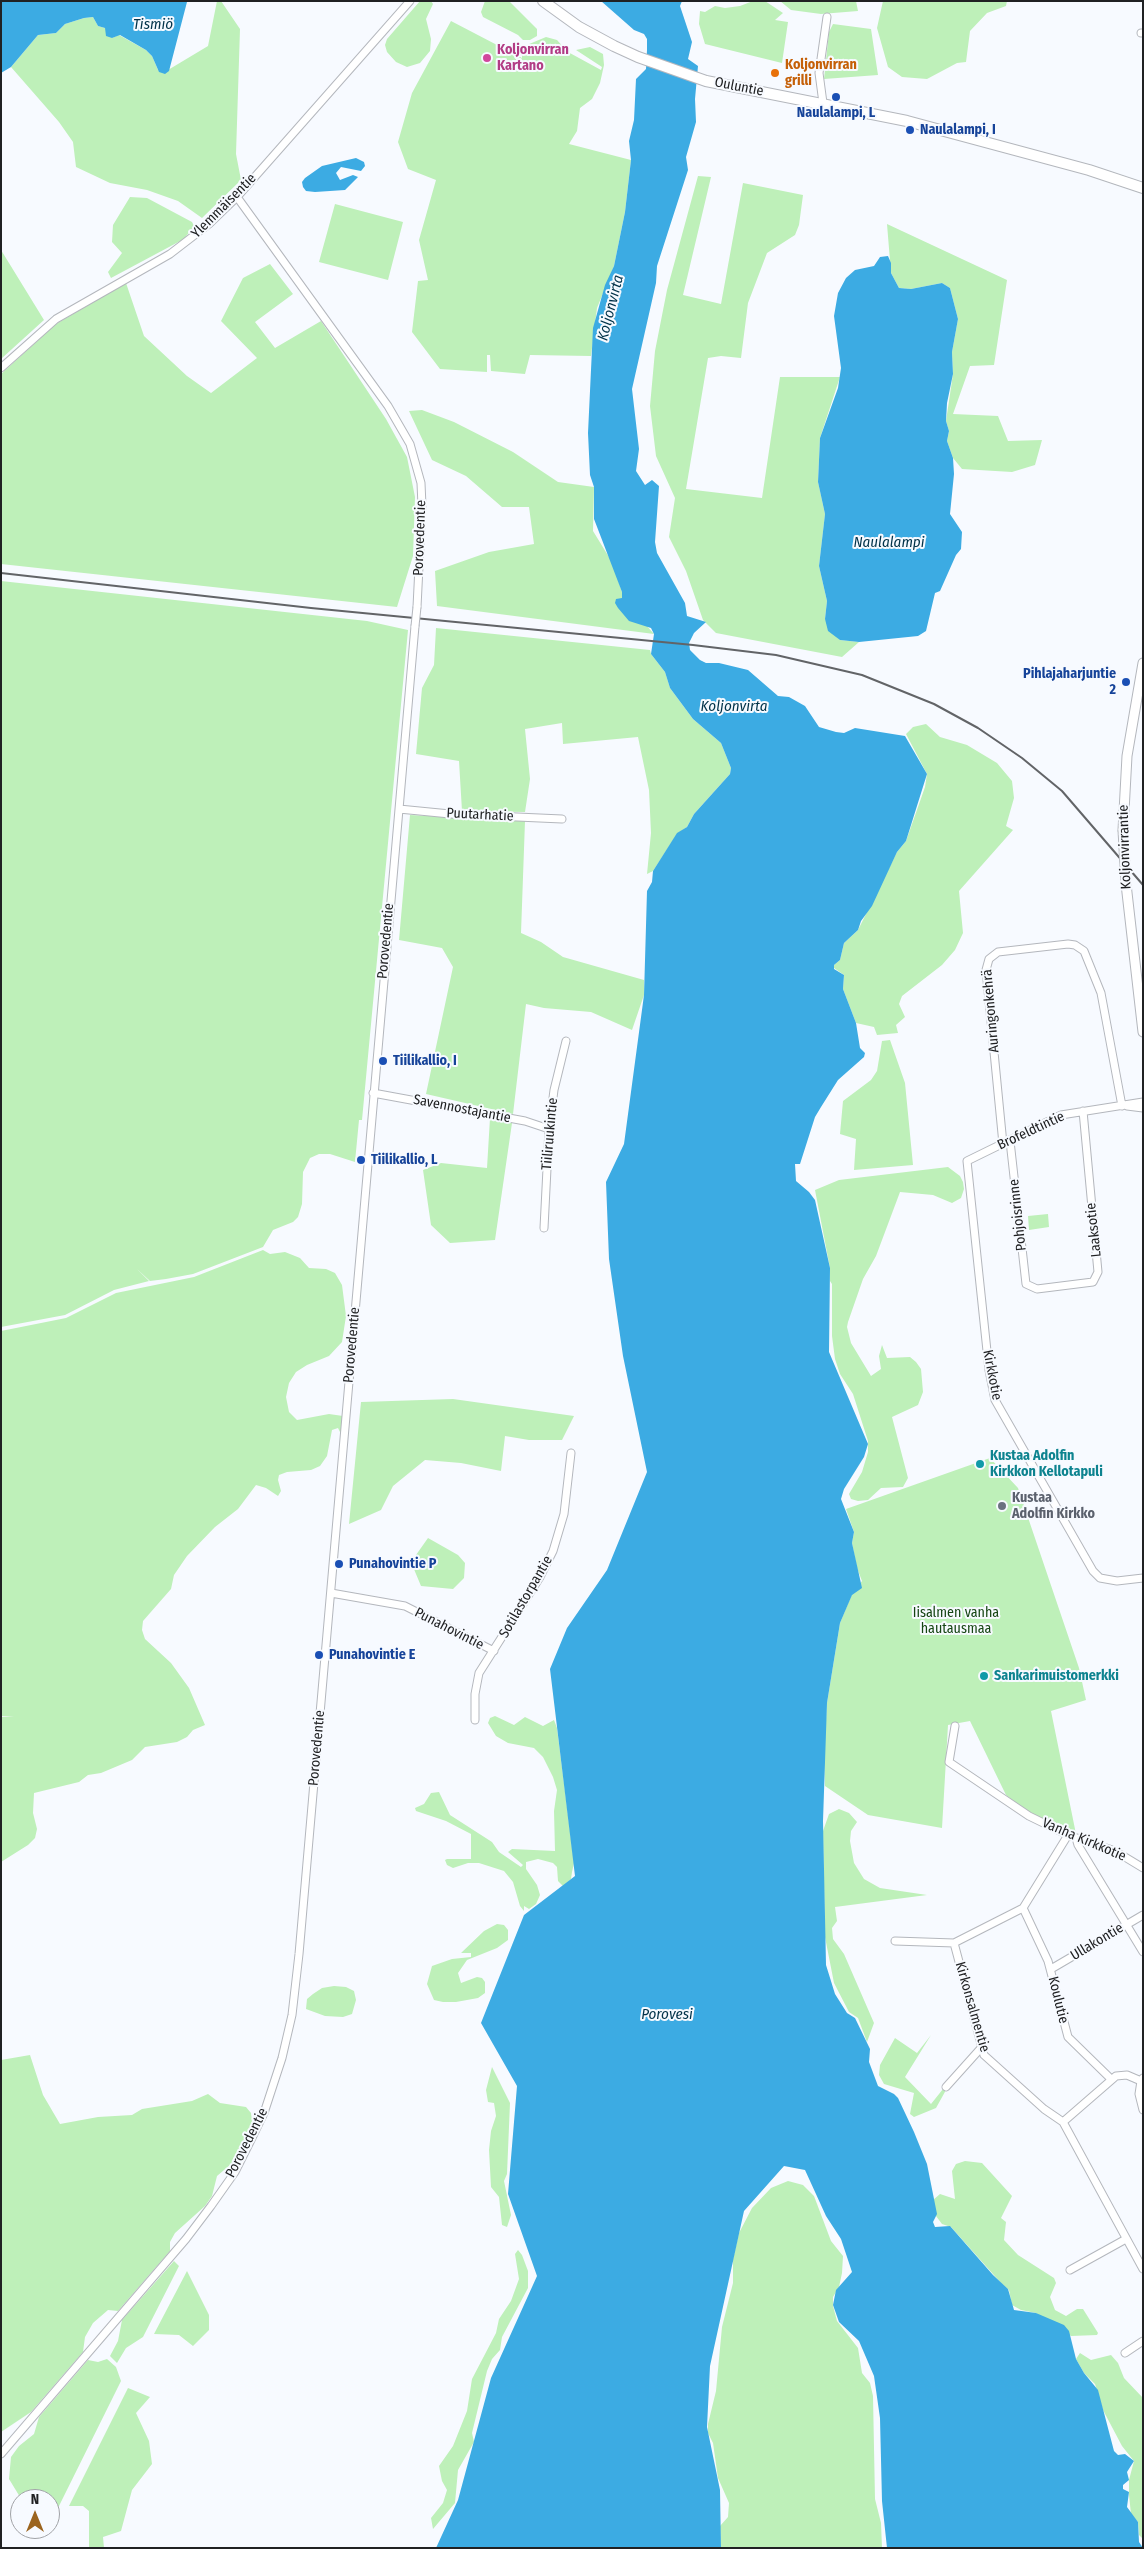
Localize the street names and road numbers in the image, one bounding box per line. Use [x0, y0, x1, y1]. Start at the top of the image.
street label: Ouluntie [713, 74, 765, 100]
street label: Ylemmäisentie [188, 170, 260, 242]
street label: Porovedentie [410, 500, 430, 576]
street label: Koljonvirrantie [1115, 804, 1135, 890]
street label: Puutarhatie [446, 805, 514, 825]
street label: Porovedentie [374, 902, 398, 980]
street label: Auringonkehrä [979, 969, 1003, 1053]
street label: Savennostajantie [412, 1091, 512, 1127]
street label: Tiiliruukintie [538, 1097, 562, 1171]
street label: Brofeldtintie [995, 1108, 1067, 1154]
street label: Pohjoisrinne [1006, 1178, 1030, 1252]
street label: Laaksotie [1083, 1202, 1105, 1258]
street label: Porovedentie [340, 1306, 364, 1384]
street label: Kirkkotie [979, 1348, 1005, 1402]
street label: Sotilastorpantie [496, 1553, 556, 1641]
street label: Punahovintie [412, 1604, 486, 1654]
street label: Porovedentie [305, 1709, 329, 1787]
street label: Vanha Kirkkotie [1040, 1815, 1128, 1865]
street label: Ullakontie [1068, 1920, 1126, 1964]
street label: Kirkonsalmentie [951, 1960, 993, 2054]
street label: Koulutie [1044, 1975, 1072, 2025]
street label: Porovedentie [222, 2105, 272, 2181]

